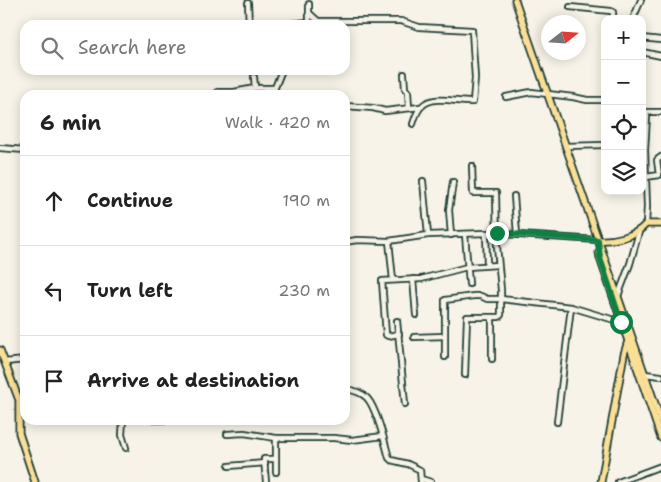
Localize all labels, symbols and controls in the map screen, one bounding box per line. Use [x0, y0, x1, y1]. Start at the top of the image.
north arrow [541, 15, 586, 60]
map controls [601, 15, 646, 195]
button: + [601, 15, 646, 60]
search box [20, 20, 350, 75]
icon: search [38, 34, 66, 62]
text: Search here [78, 35, 187, 60]
button: − [601, 60, 646, 105]
button: locate [601, 105, 646, 150]
text: 6 min [40, 109, 101, 137]
text: Walk · 420 m [225, 112, 330, 133]
button: layers [601, 150, 646, 195]
icon: ahead [40, 187, 68, 215]
text: Continue [87, 188, 173, 213]
text: 190 m [283, 190, 330, 211]
route end [486, 222, 509, 245]
icon: left [40, 277, 68, 305]
text: Turn left [87, 278, 173, 303]
text: 230 m [278, 280, 330, 301]
route start [610, 311, 633, 334]
icon: arrive [40, 367, 68, 395]
text: Arrive at destination [87, 368, 299, 393]

